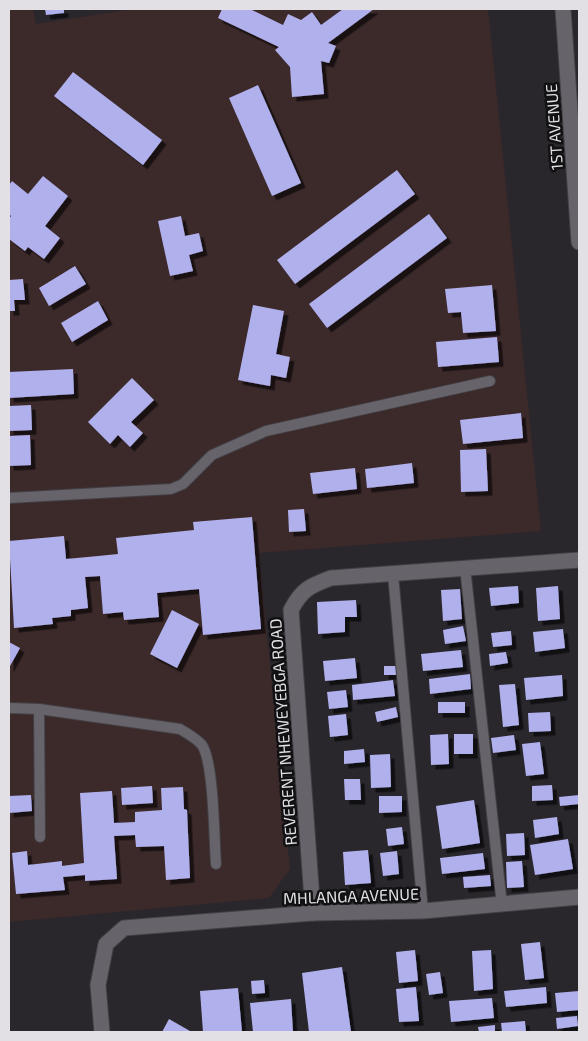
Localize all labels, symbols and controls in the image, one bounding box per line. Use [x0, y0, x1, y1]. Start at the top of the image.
street label: 1ST AVENUE [541, 83, 566, 171]
street label: REVERENT NHEWEYEBGA ROAD [265, 618, 300, 846]
street label: MHLANGA AVENUE [283, 884, 419, 907]

